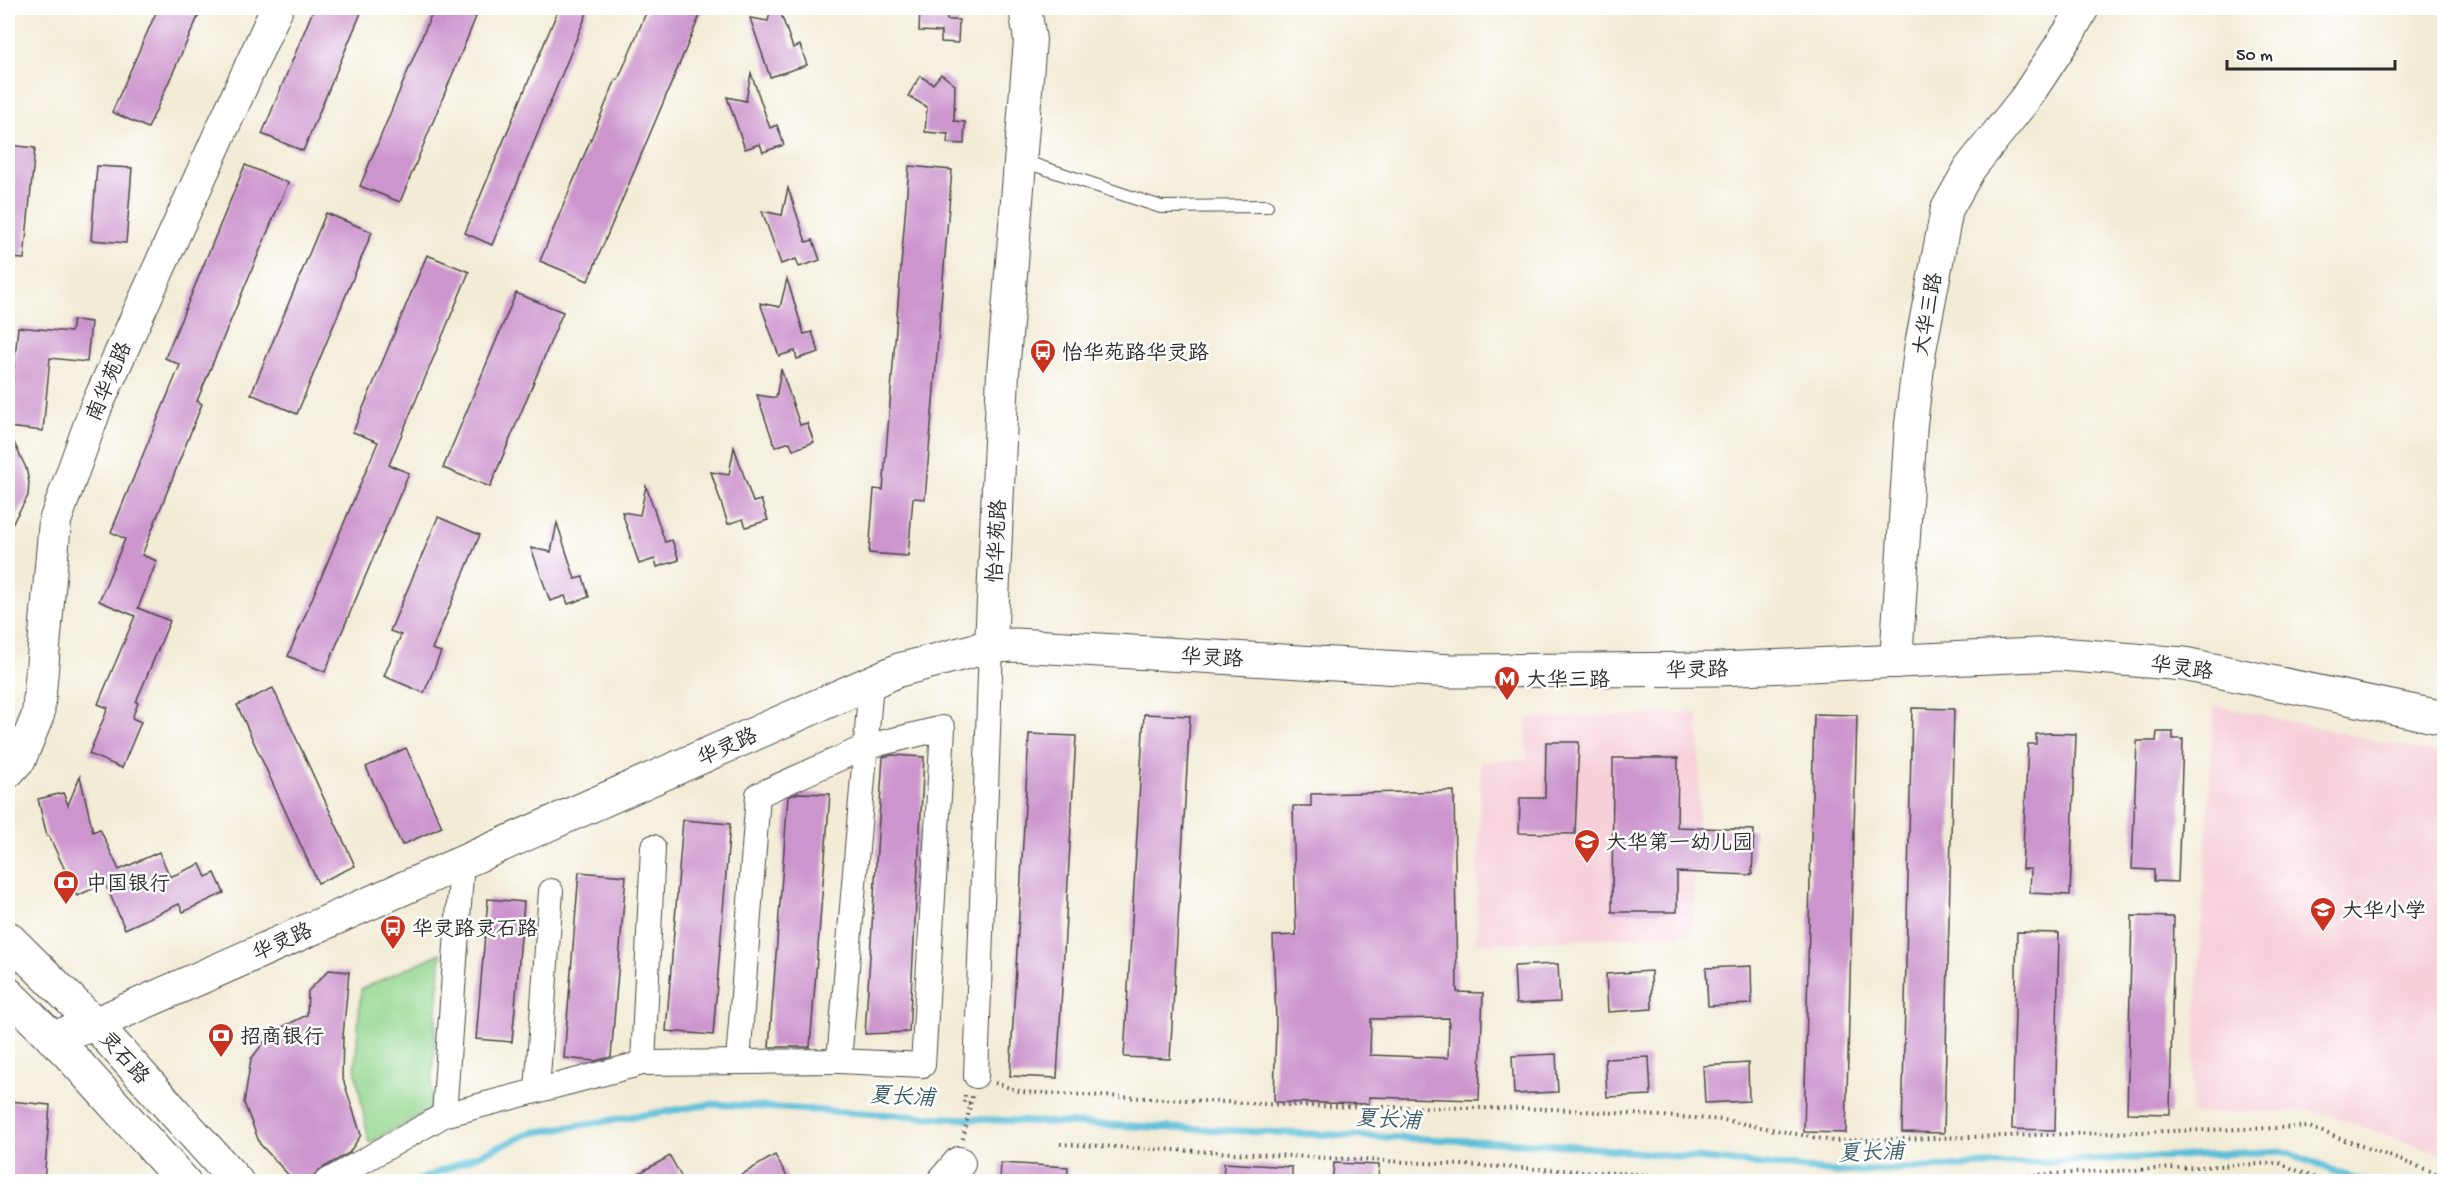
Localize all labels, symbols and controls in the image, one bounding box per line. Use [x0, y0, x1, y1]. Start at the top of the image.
scale bar [2227, 33, 2395, 71]
text: 50 m [2236, 46, 2273, 67]
street label: 大华三路 [1909, 271, 1950, 358]
bus stop icon: 怡华苑路华灵路 [1028, 337, 1058, 375]
street label: 南华苑路 [81, 338, 139, 426]
place label: 怡华苑路华灵路 [1062, 341, 1209, 368]
street label: 怡华苑路 [983, 498, 1014, 584]
street label: 华灵路 [1180, 644, 1244, 675]
street label: 华灵路 [2149, 652, 2215, 687]
street label: 华灵路 [1665, 657, 1729, 686]
metro station icon: 大华三路 [1492, 664, 1522, 702]
place label: 大华三路 [1526, 668, 1610, 695]
street label: 华灵路 [694, 723, 762, 773]
school or university icon: 大华第一幼儿园 [1572, 827, 1602, 865]
place label: 大华第一幼儿园 [1606, 831, 1753, 858]
bank icon: 中国银行 [51, 868, 81, 906]
place label: 中国银行 [86, 872, 170, 899]
school or university icon: 大华小学 [2308, 895, 2338, 933]
place label: 大华小学 [2342, 899, 2426, 926]
bus stop icon: 华灵路灵石路 [378, 913, 408, 951]
place label: 华灵路灵石路 [412, 917, 538, 944]
street label: 华灵路 [249, 918, 317, 968]
bank icon: 招商银行 [206, 1021, 236, 1059]
street label: 灵石路 [92, 1026, 154, 1091]
place label: 招商银行 [240, 1026, 324, 1052]
water label: 夏长浦 [868, 1083, 938, 1114]
water label: 夏长浦 [1354, 1106, 1424, 1137]
water label: 夏长浦 [1838, 1140, 1908, 1169]

